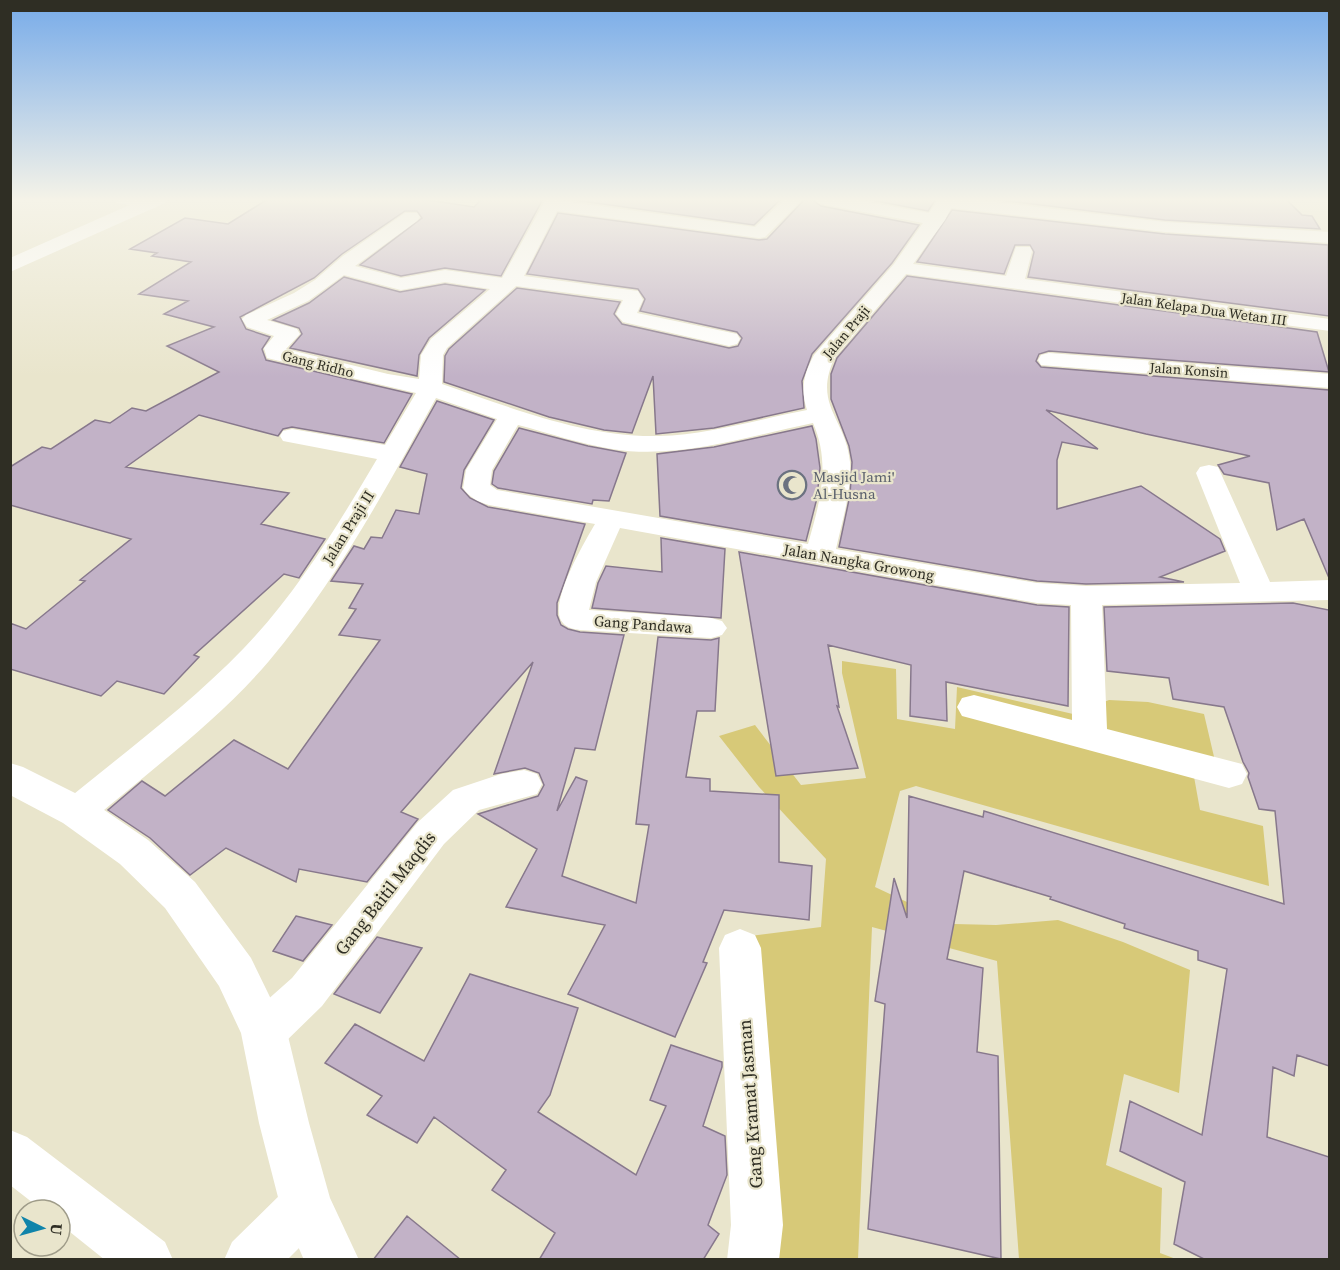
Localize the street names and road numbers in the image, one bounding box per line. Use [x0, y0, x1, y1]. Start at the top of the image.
street label: Jalan Kelapa Dua Wetan III [1119, 287, 1288, 331]
street label: Jalan Praji [817, 301, 874, 364]
street label: Gang Ridho [280, 345, 356, 383]
street label: Jalan Konsin [1148, 357, 1230, 383]
street label: Jalan Praji II [317, 486, 379, 569]
street label: Jalan Nangka Growong [781, 538, 936, 586]
street label: Gang Pandawa [593, 610, 693, 638]
street label: Gang Baitil Maqdis [329, 826, 441, 960]
street label: Gang Kramat Jasman [732, 1019, 768, 1189]

